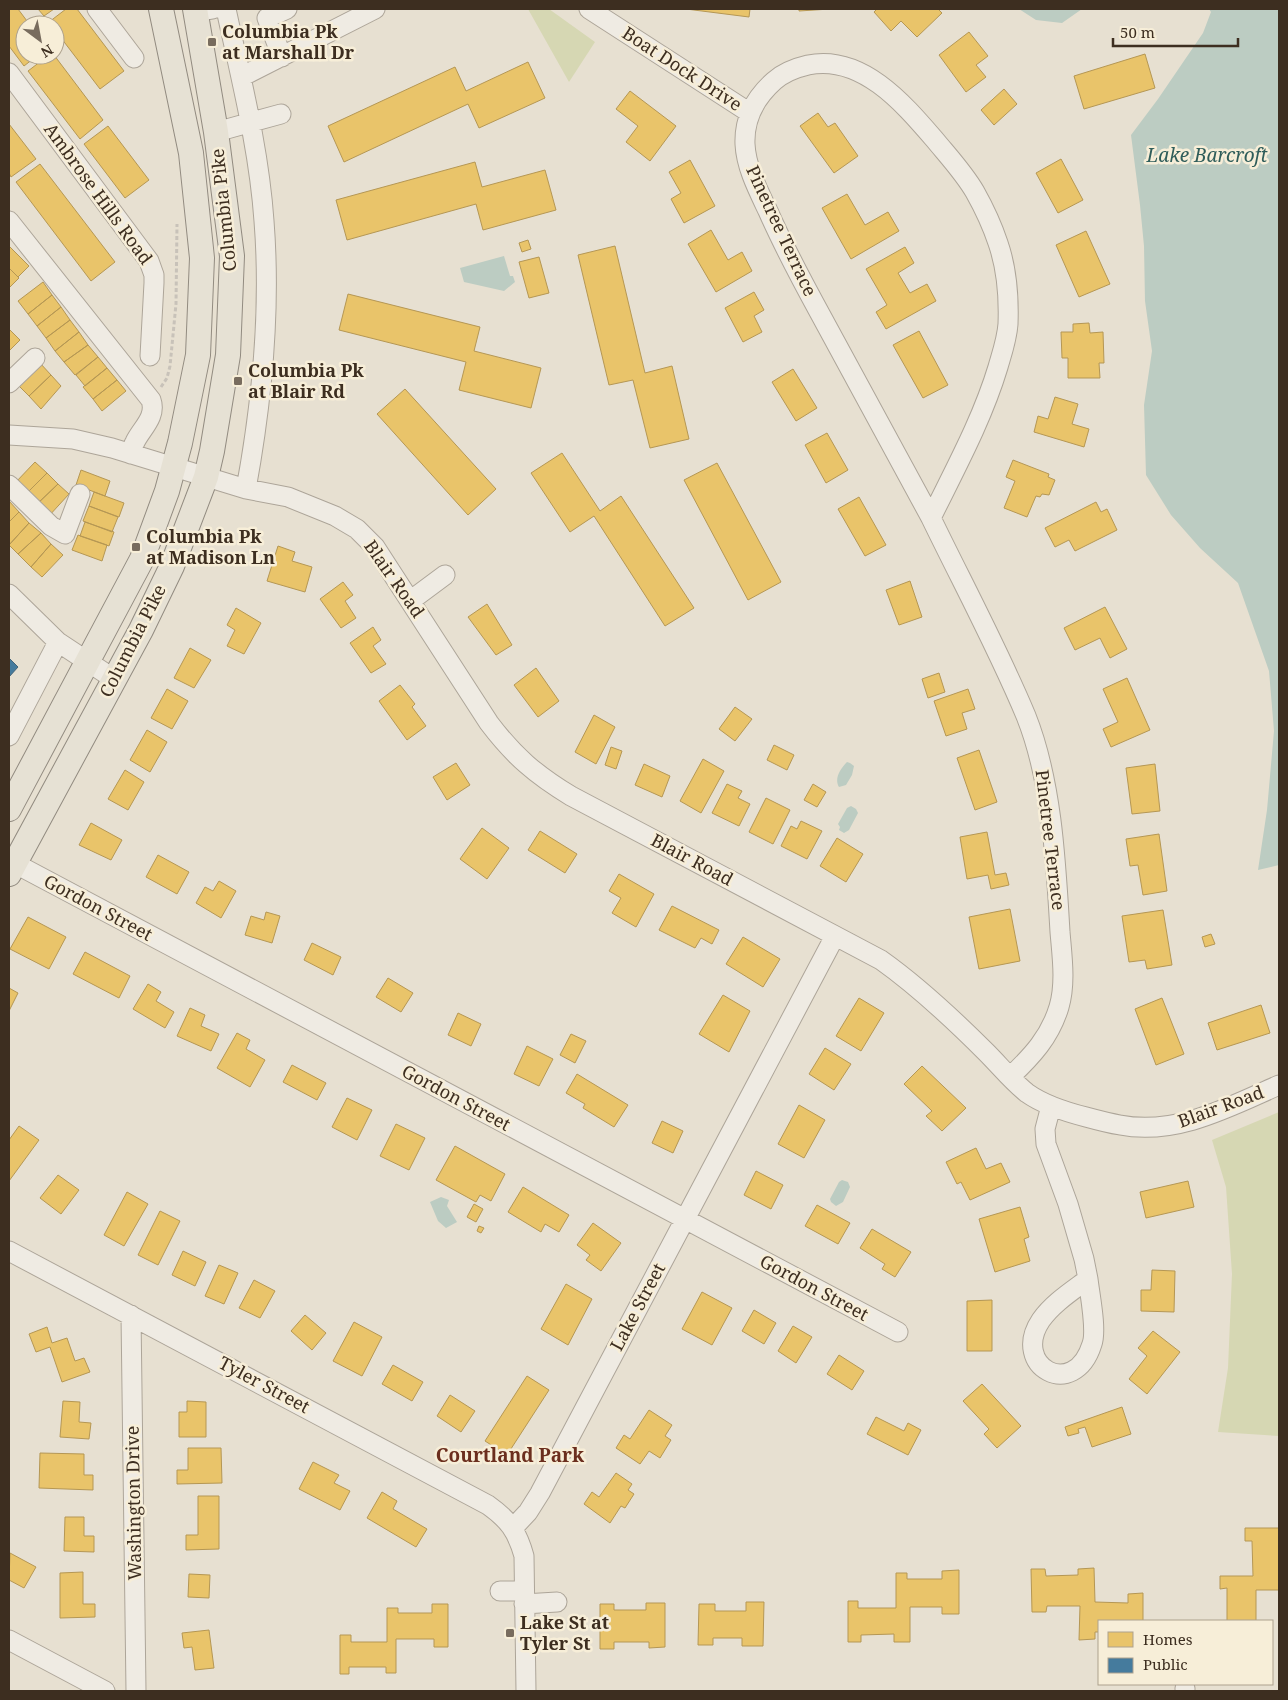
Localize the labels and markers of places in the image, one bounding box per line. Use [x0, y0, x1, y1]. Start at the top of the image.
place label: Columbia Pk at Marshall Dr [222, 19, 355, 64]
marker: Columbia Pk at Marshall Dr [206, 36, 218, 48]
place label: Columbia Pk at Blair Rd [248, 358, 364, 403]
marker: Columbia Pk at Blair Rd [232, 375, 244, 387]
place label: Columbia Pk at Madison Ln [146, 524, 275, 569]
marker: Columbia Pk at Madison Ln [130, 541, 142, 553]
place label: Lake St at Tyler St [520, 1610, 609, 1655]
marker: Lake St at Tyler St [504, 1627, 516, 1639]

